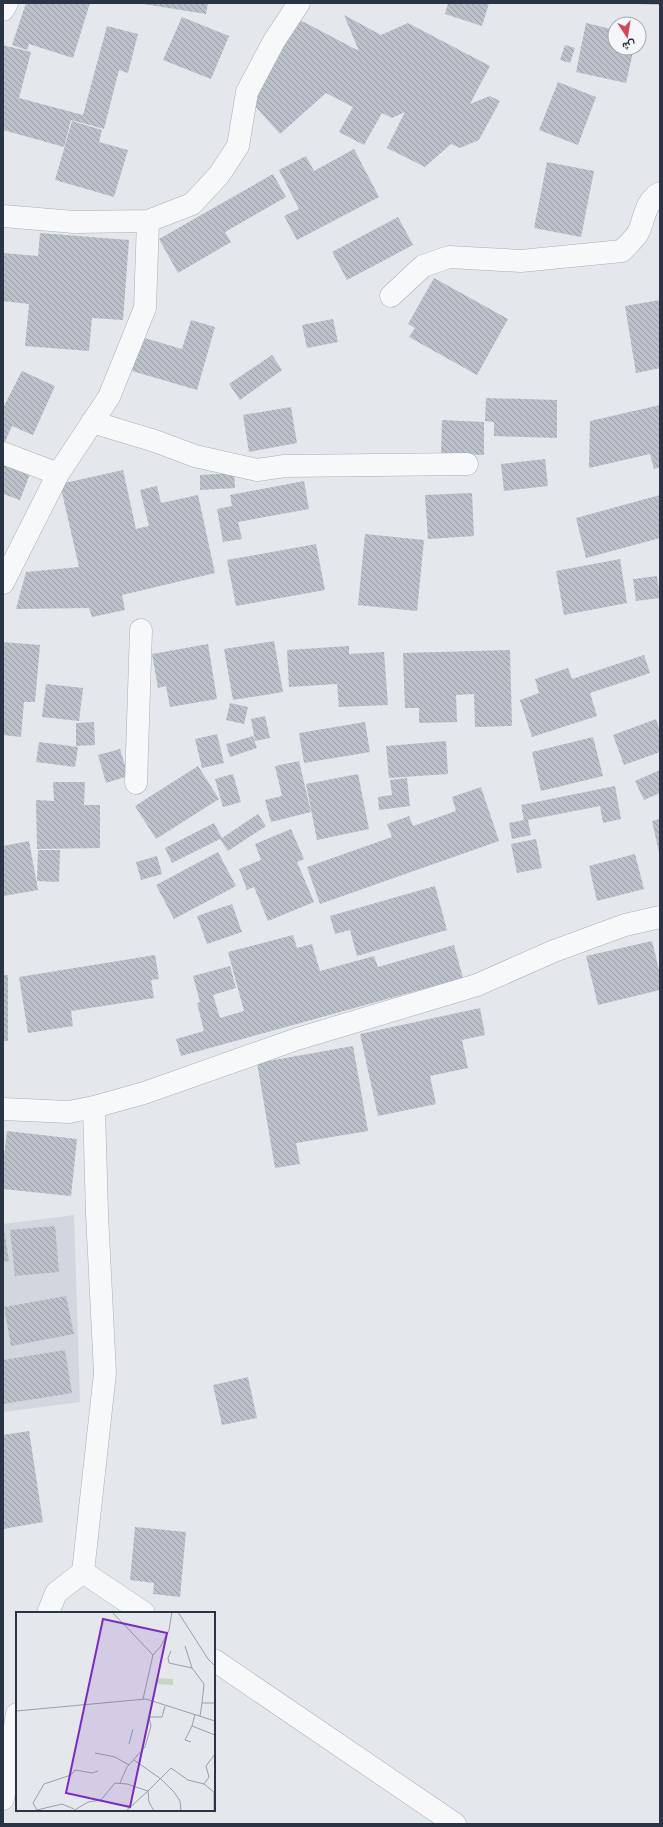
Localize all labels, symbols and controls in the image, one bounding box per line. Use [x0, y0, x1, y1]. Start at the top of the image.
north arrow [607, 16, 647, 56]
text: ش [621, 38, 637, 53]
inset map [16, 1612, 215, 1811]

